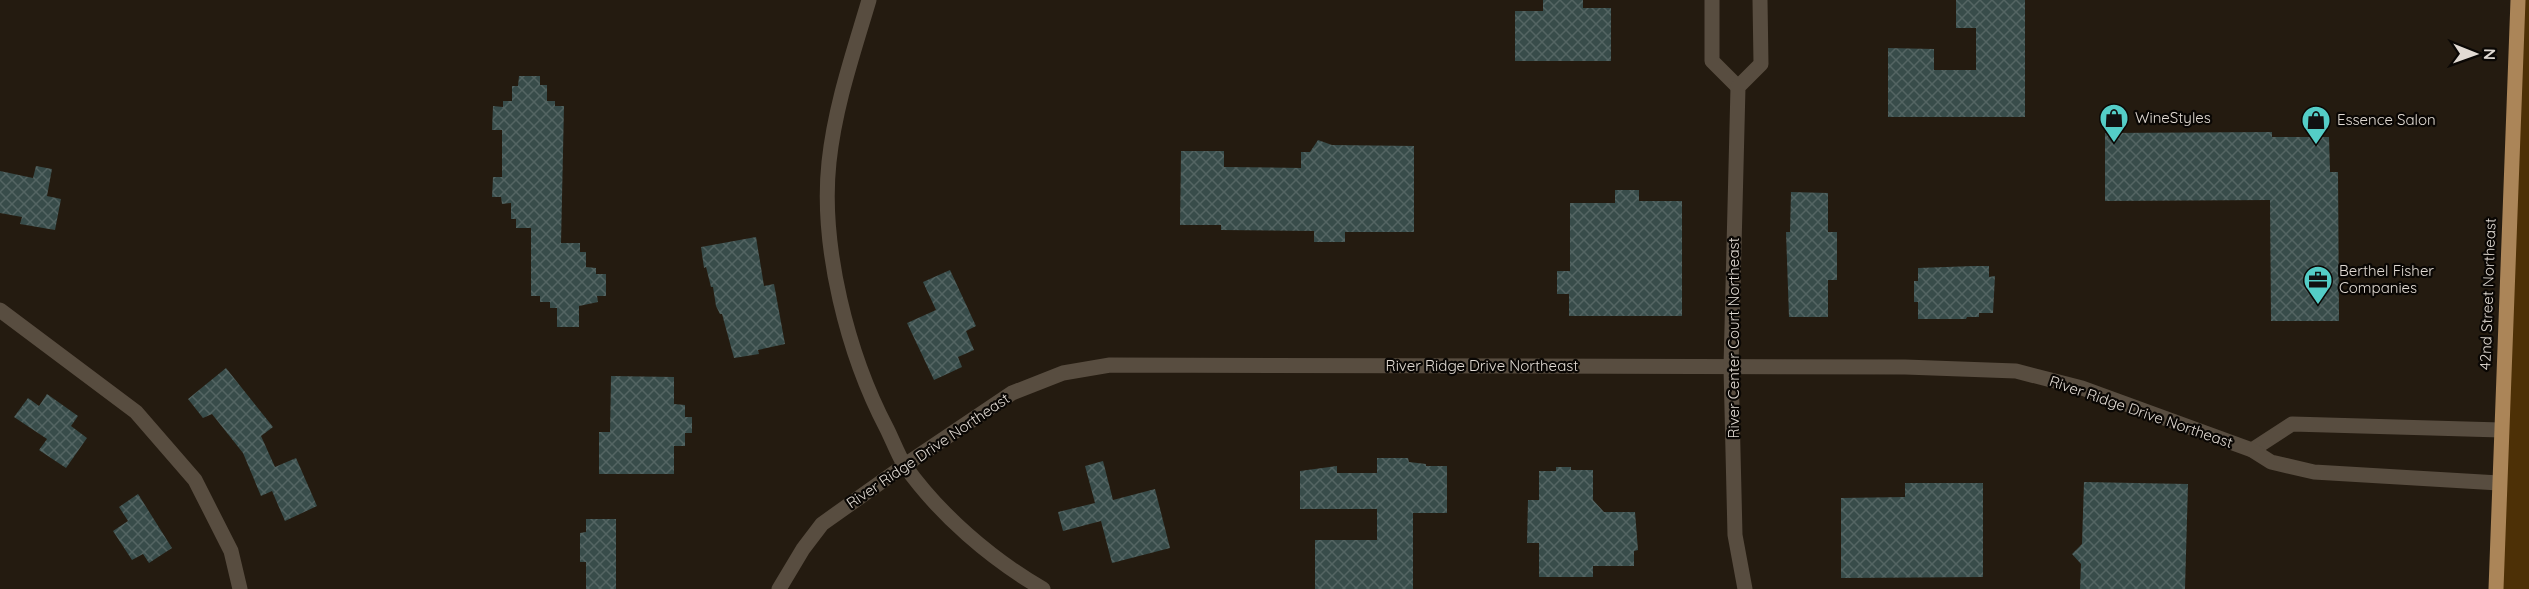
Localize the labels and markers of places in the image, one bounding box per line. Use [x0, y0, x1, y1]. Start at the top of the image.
shop icon: WineStyles [2098, 102, 2130, 144]
shop icon: Essence Salon [2300, 104, 2332, 146]
place label: WineStyles [2135, 108, 2211, 127]
place label: Essence Salon [2337, 110, 2436, 129]
place label: Berthel Fisher Companies [2339, 261, 2434, 297]
office icon: Berthel Fisher Companies [2302, 264, 2334, 306]

